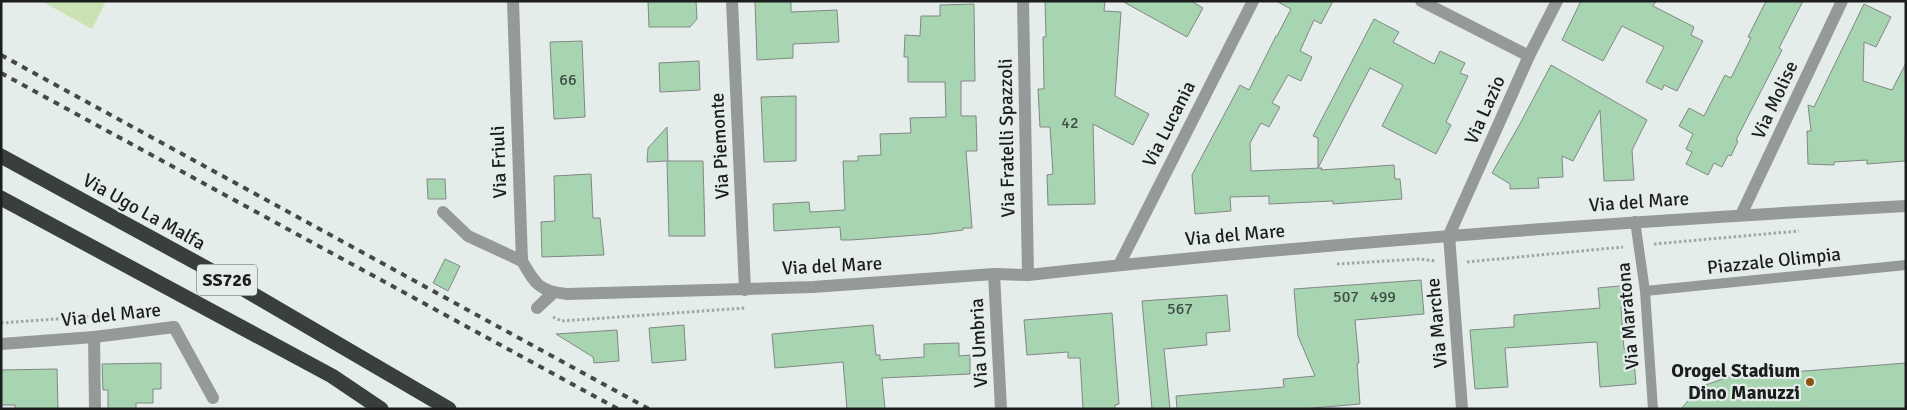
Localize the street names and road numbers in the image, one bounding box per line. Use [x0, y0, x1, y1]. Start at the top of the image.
street label: Via Molise [1746, 57, 1804, 143]
street label: Via Fratelli Spazzoli [994, 58, 1020, 218]
street label: Via Lazio [1459, 72, 1511, 148]
street label: Via Lucania [1137, 77, 1201, 171]
street label: Via Piemonte [705, 92, 735, 200]
street label: Via Friuli [486, 125, 512, 199]
street label: Via Ugo La Malfa [78, 168, 210, 256]
street label: Via del Mare [1588, 187, 1690, 217]
street label: Via del Mare [1184, 219, 1286, 251]
street label: Piazzale Olimpia [1706, 242, 1842, 280]
street label: Via del Mare [781, 251, 883, 281]
street label: Via Maratona [1611, 261, 1645, 371]
road number: SS726 [197, 264, 257, 296]
street label: Via Marche [1421, 277, 1453, 369]
street label: Via del Mare [60, 298, 162, 332]
street label: Via Umbria [965, 298, 993, 388]

